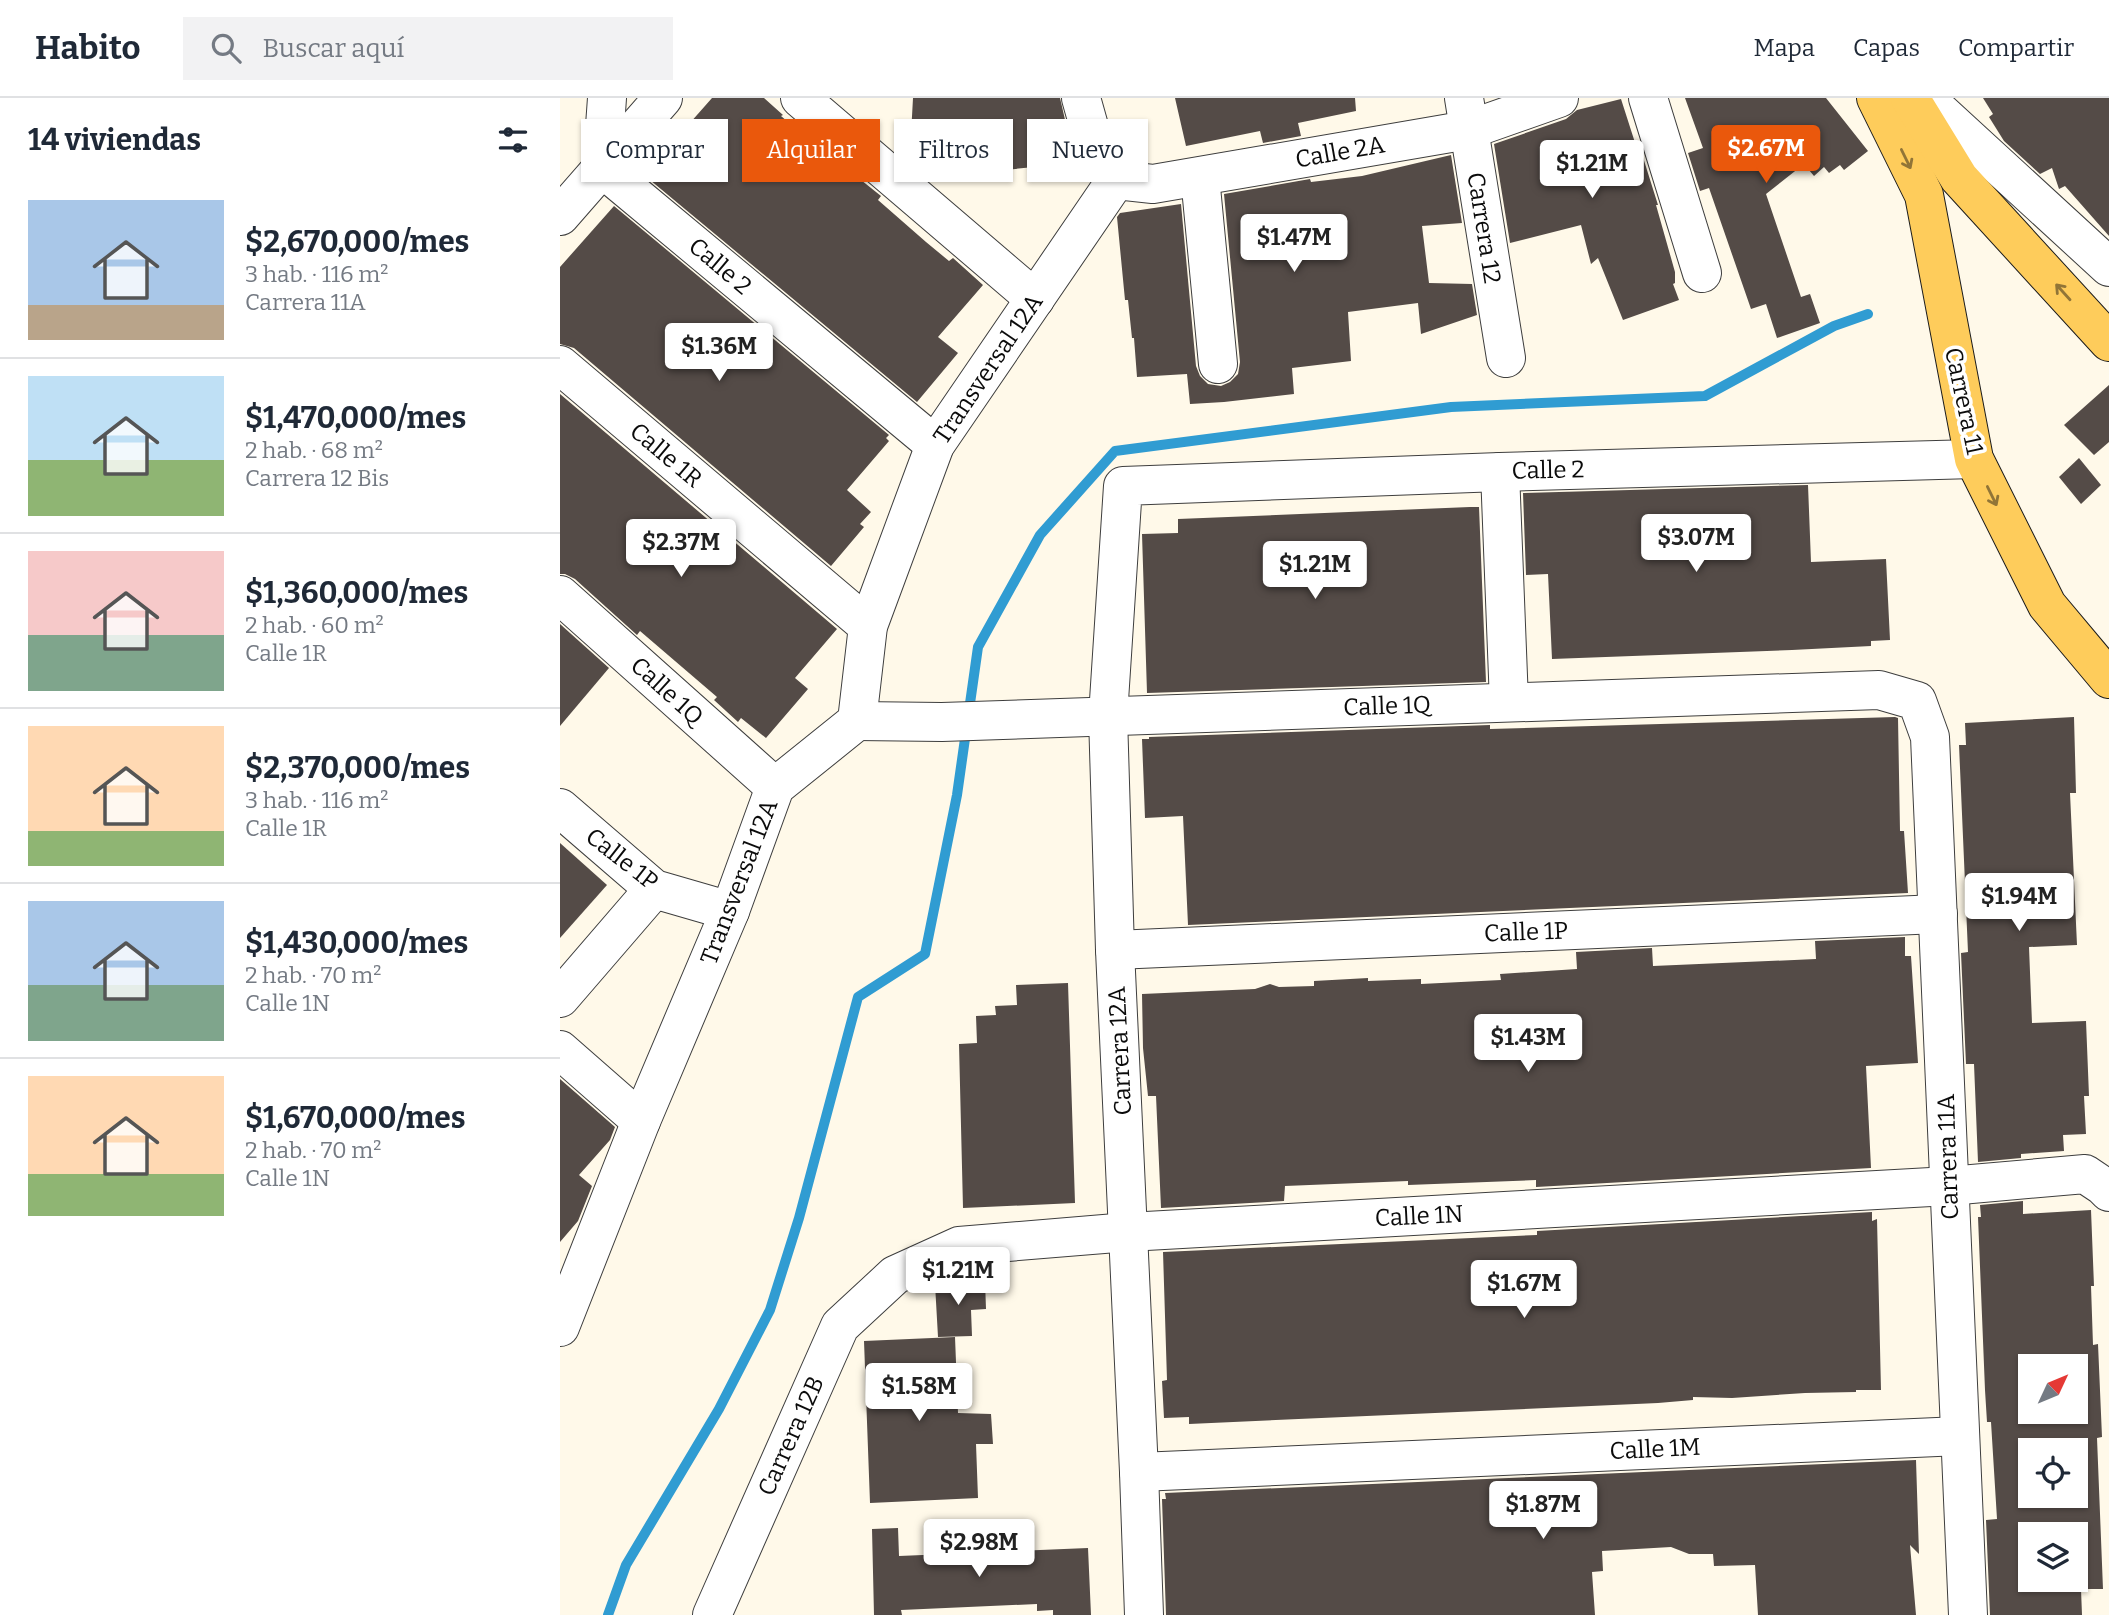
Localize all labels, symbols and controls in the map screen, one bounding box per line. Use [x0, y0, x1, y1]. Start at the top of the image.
search box [183, 17, 673, 80]
text: Habito [35, 28, 141, 68]
icon: search [207, 29, 245, 67]
text: Buscar aquí [263, 33, 404, 64]
text: Mapa [1753, 34, 1815, 62]
text: Capas [1853, 34, 1920, 62]
text: Compartir [1958, 34, 2074, 62]
chip: Comprar [581, 119, 728, 182]
chip: Alquilar [742, 119, 880, 182]
chip: Filtros [894, 119, 1013, 182]
chip: Nuevo [1027, 119, 1148, 182]
icon: filters [494, 121, 532, 159]
text: 14 viviendas [28, 122, 201, 158]
pin: $2.67M [1709, 126, 1823, 185]
street label: Calle 2A [1293, 130, 1387, 174]
text: $2.67M [1727, 134, 1805, 162]
pin: $1.21M [1535, 140, 1649, 200]
one-way arrow [1899, 148, 1913, 169]
text: $1.21M [1556, 149, 1628, 177]
street label: Carrera 12 [1461, 170, 1507, 286]
pin: $1.47M [1237, 214, 1351, 274]
text: $1.47M [1256, 223, 1332, 251]
text: $2,670,000/mes [245, 224, 469, 260]
icon: home [84, 228, 168, 312]
street label: Calle 2 [683, 232, 757, 300]
text: 3 hab. · 116 m² [245, 260, 388, 288]
one-way arrow [2055, 283, 2071, 301]
text: Carrera 11A [245, 288, 366, 316]
street label: Transversal 12A [928, 289, 1048, 449]
pin: $1.36M [662, 324, 776, 383]
text: $1.36M [681, 332, 757, 360]
street label: Carrera 11 [1939, 345, 1989, 457]
text: $1,470,000/mes [245, 400, 466, 436]
icon: home [84, 404, 168, 488]
street label: Calle 1R [624, 417, 708, 493]
text: 2 hab. · 68 m² [245, 436, 383, 464]
street label: Calle 2 [1511, 455, 1585, 485]
text: Carrera 12 Bis [245, 464, 389, 492]
one-way arrow [1986, 485, 2000, 506]
pin: $3.07M [1639, 514, 1753, 574]
pin: $2.37M [624, 519, 738, 579]
text: $3.07M [1657, 523, 1735, 551]
text: $2.37M [642, 528, 720, 556]
pin: $1.21M [1258, 542, 1372, 601]
text: $1.21M [1279, 550, 1351, 578]
text: $1,360,000/mes [245, 575, 468, 611]
icon: home [84, 579, 168, 663]
text: 2 hab. · 60 m² [245, 611, 384, 639]
text: Calle 1R [245, 639, 327, 667]
street label: Calle 1Q [625, 651, 710, 732]
street label: Calle 1Q [1343, 690, 1433, 722]
text: $2,370,000/mes [245, 750, 470, 786]
icon: home [84, 754, 168, 838]
text: 3 hab. · 116 m² [245, 786, 388, 814]
street label: Transversal 12A [695, 796, 783, 968]
text: Calle 1R [245, 814, 327, 842]
street label: Calle 1P [580, 822, 664, 896]
pin: $1.94M [1962, 874, 2076, 933]
text: $1.94M [1981, 882, 2057, 910]
street label: Calle 1P [1484, 917, 1568, 947]
text: $1,430,000/mes [245, 925, 468, 961]
icon: home [84, 929, 168, 1013]
text: 2 hab. · 70 m² [245, 961, 381, 989]
street label: Carrera 12A [1103, 986, 1137, 1116]
text: Calle 1N [245, 989, 330, 1017]
pin: $1.43M [1471, 1014, 1585, 1074]
text: $1.43M [1490, 1023, 1566, 1051]
street label: Carrera 11A [1932, 1094, 1964, 1220]
text: $1,670,000/mes [245, 1100, 466, 1136]
icon: home [84, 1104, 168, 1188]
text: 2 hab. · 70 m² [245, 1136, 381, 1164]
text: Calle 1N [245, 1164, 330, 1192]
street label: Calle 1N [1374, 1200, 1464, 1232]
pin: $1.21M [901, 1248, 1015, 1307]
text: $1.21M [922, 1256, 994, 1284]
pin: $1.67M [1467, 1260, 1581, 1320]
text: $1.67M [1487, 1269, 1561, 1297]
north arrow [2018, 1354, 2088, 1424]
map controls [2018, 1354, 2088, 1592]
pin: $1.58M [862, 1364, 976, 1423]
street label: Carrera 12B [752, 1372, 830, 1500]
text: $1.58M [881, 1372, 957, 1400]
street label: Calle 1M [1609, 1433, 1701, 1465]
button: locate [2018, 1438, 2088, 1508]
pin: $1.87M [1486, 1482, 1600, 1541]
text: $1.87M [1505, 1490, 1581, 1518]
pin: $2.98M [922, 1520, 1036, 1579]
button: layers [2018, 1522, 2088, 1592]
text: $2.98M [940, 1528, 1018, 1556]

